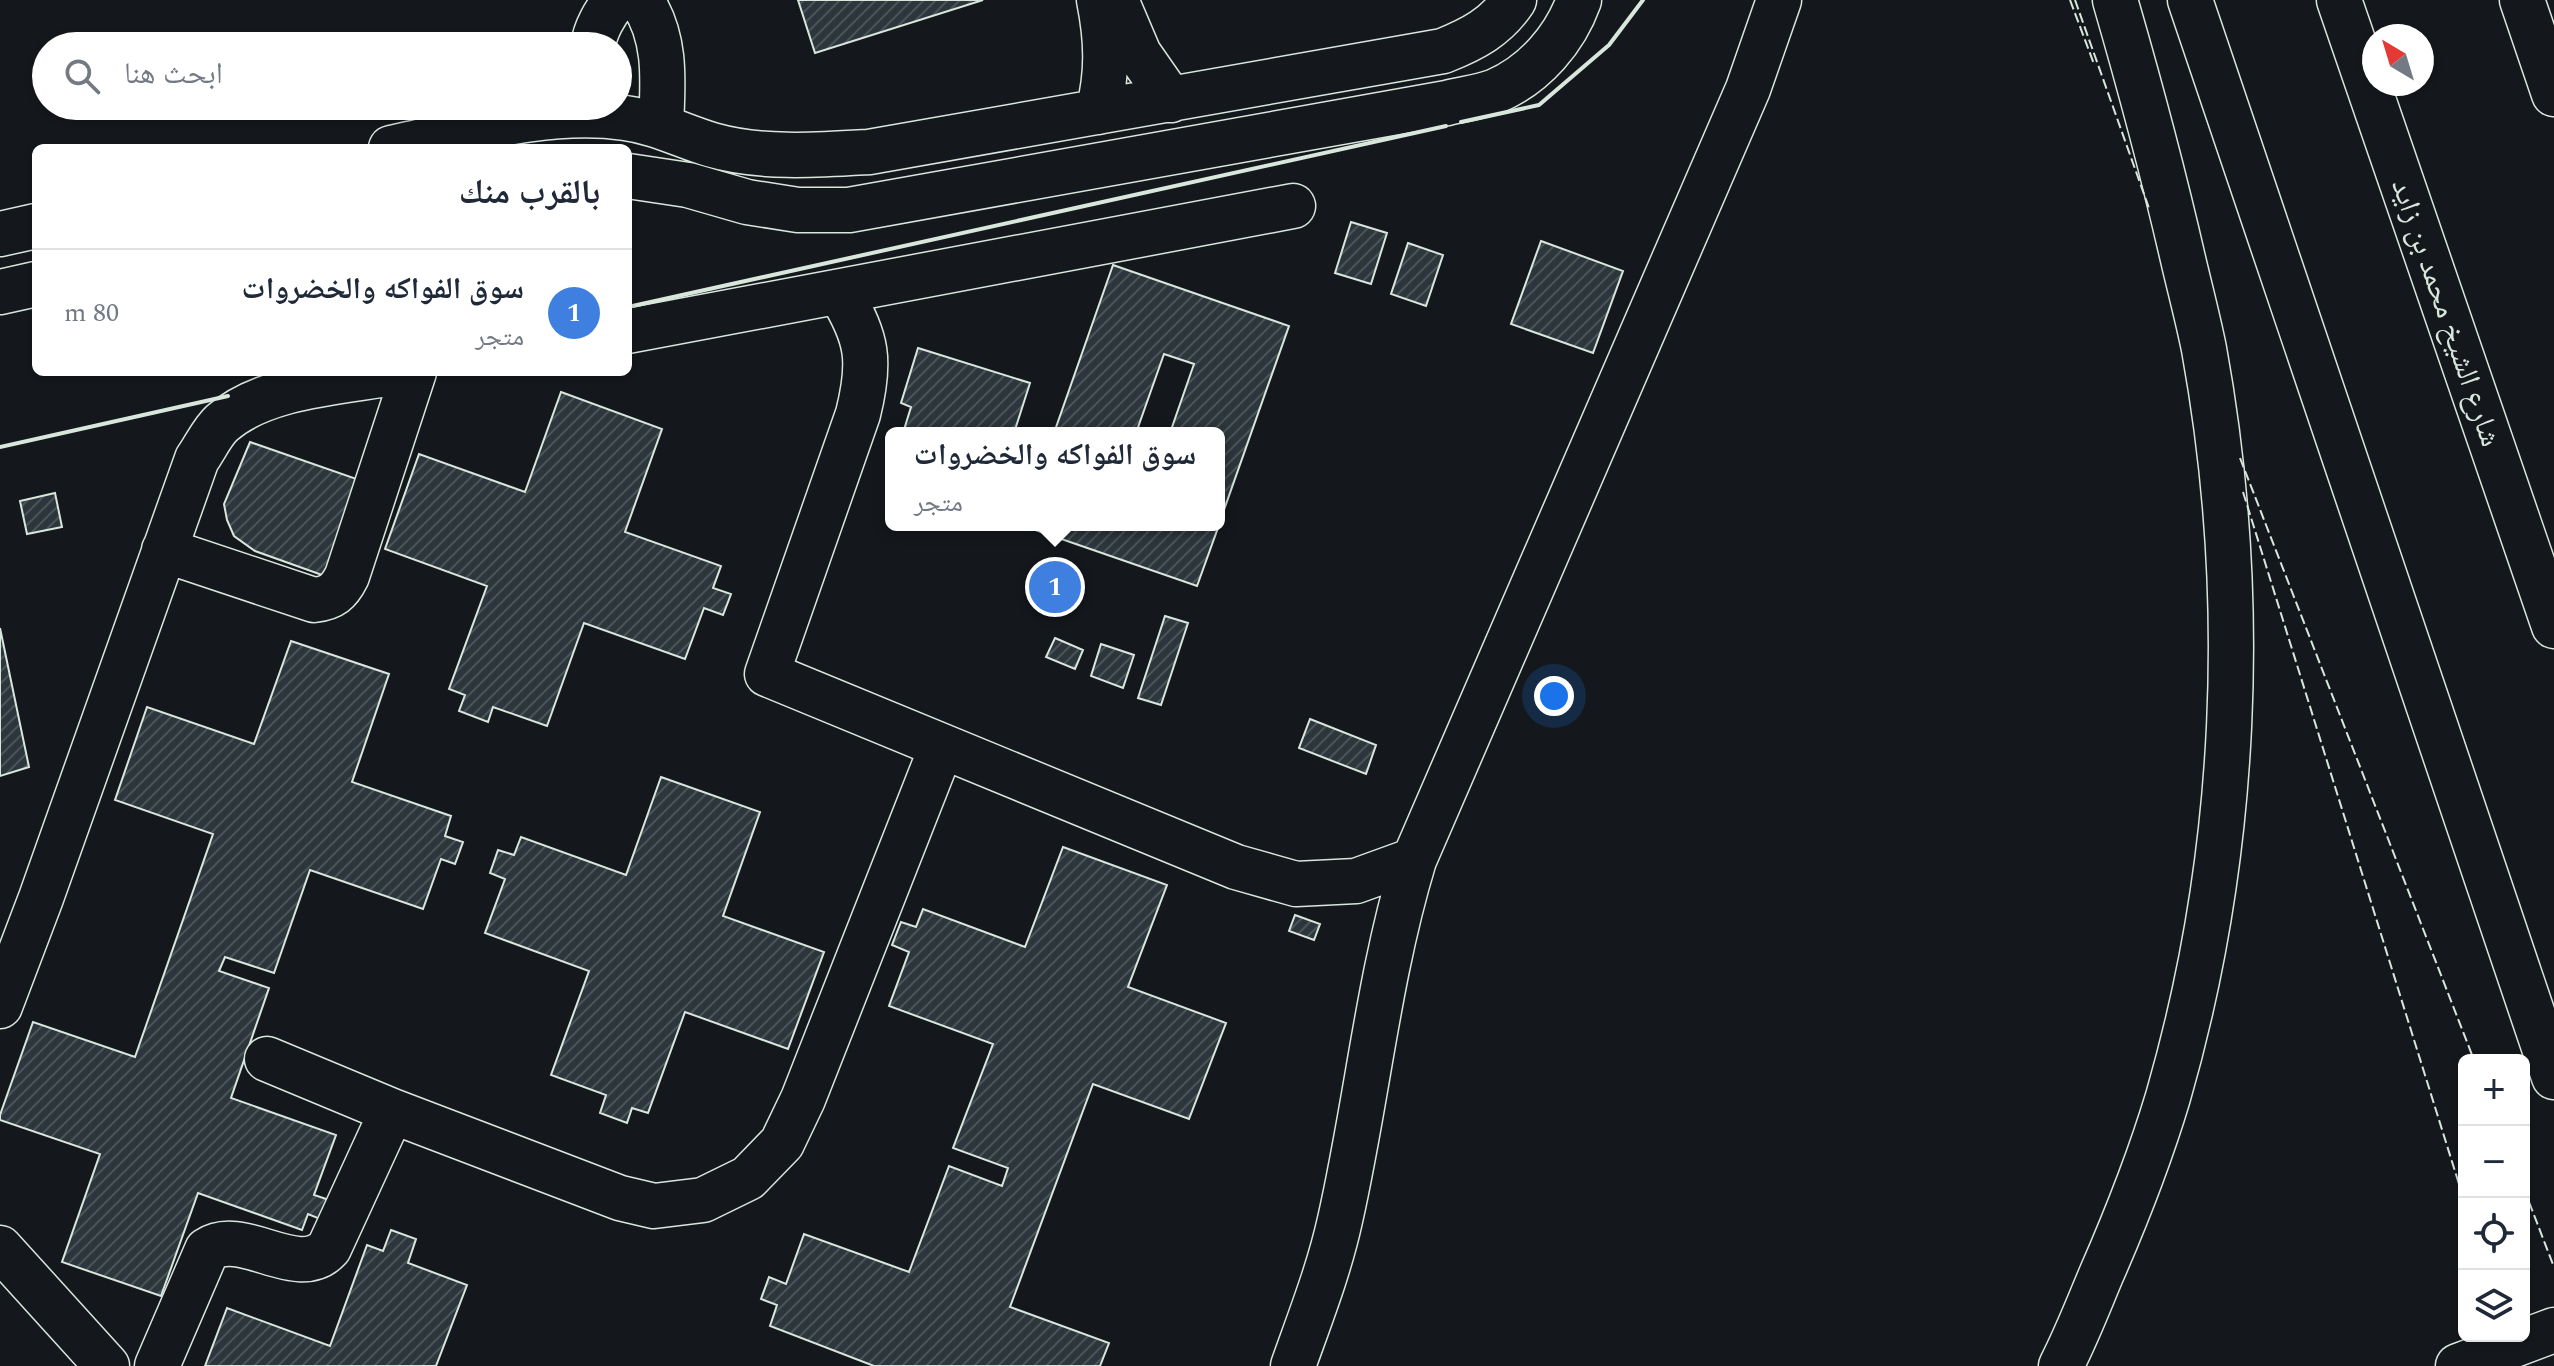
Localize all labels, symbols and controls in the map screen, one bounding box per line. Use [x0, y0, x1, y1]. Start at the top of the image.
north arrow [2362, 24, 2434, 96]
search box [32, 32, 632, 120]
text: ابحث هنا [124, 51, 223, 97]
icon: search [60, 54, 104, 98]
text: بالقرب منك [459, 167, 600, 219]
street label: شارع الشيخ محمد بن زايد [2379, 173, 2513, 453]
text: سوق الفواكه والخضروات [241, 266, 524, 312]
text: 80 m [64, 293, 119, 333]
text: 1 [567, 293, 581, 333]
text: متجر [475, 317, 524, 357]
popup [885, 427, 1225, 531]
text: سوق الفواكه والخضروات [914, 432, 1196, 478]
text: متجر [914, 483, 963, 523]
pin: 1 [1029, 557, 1081, 617]
your location [1534, 676, 1574, 716]
map controls [2458, 1054, 2530, 1342]
button: + [2458, 1054, 2530, 1126]
button: − [2458, 1126, 2530, 1198]
button: locate [2458, 1198, 2530, 1270]
button: layers [2458, 1270, 2530, 1342]

